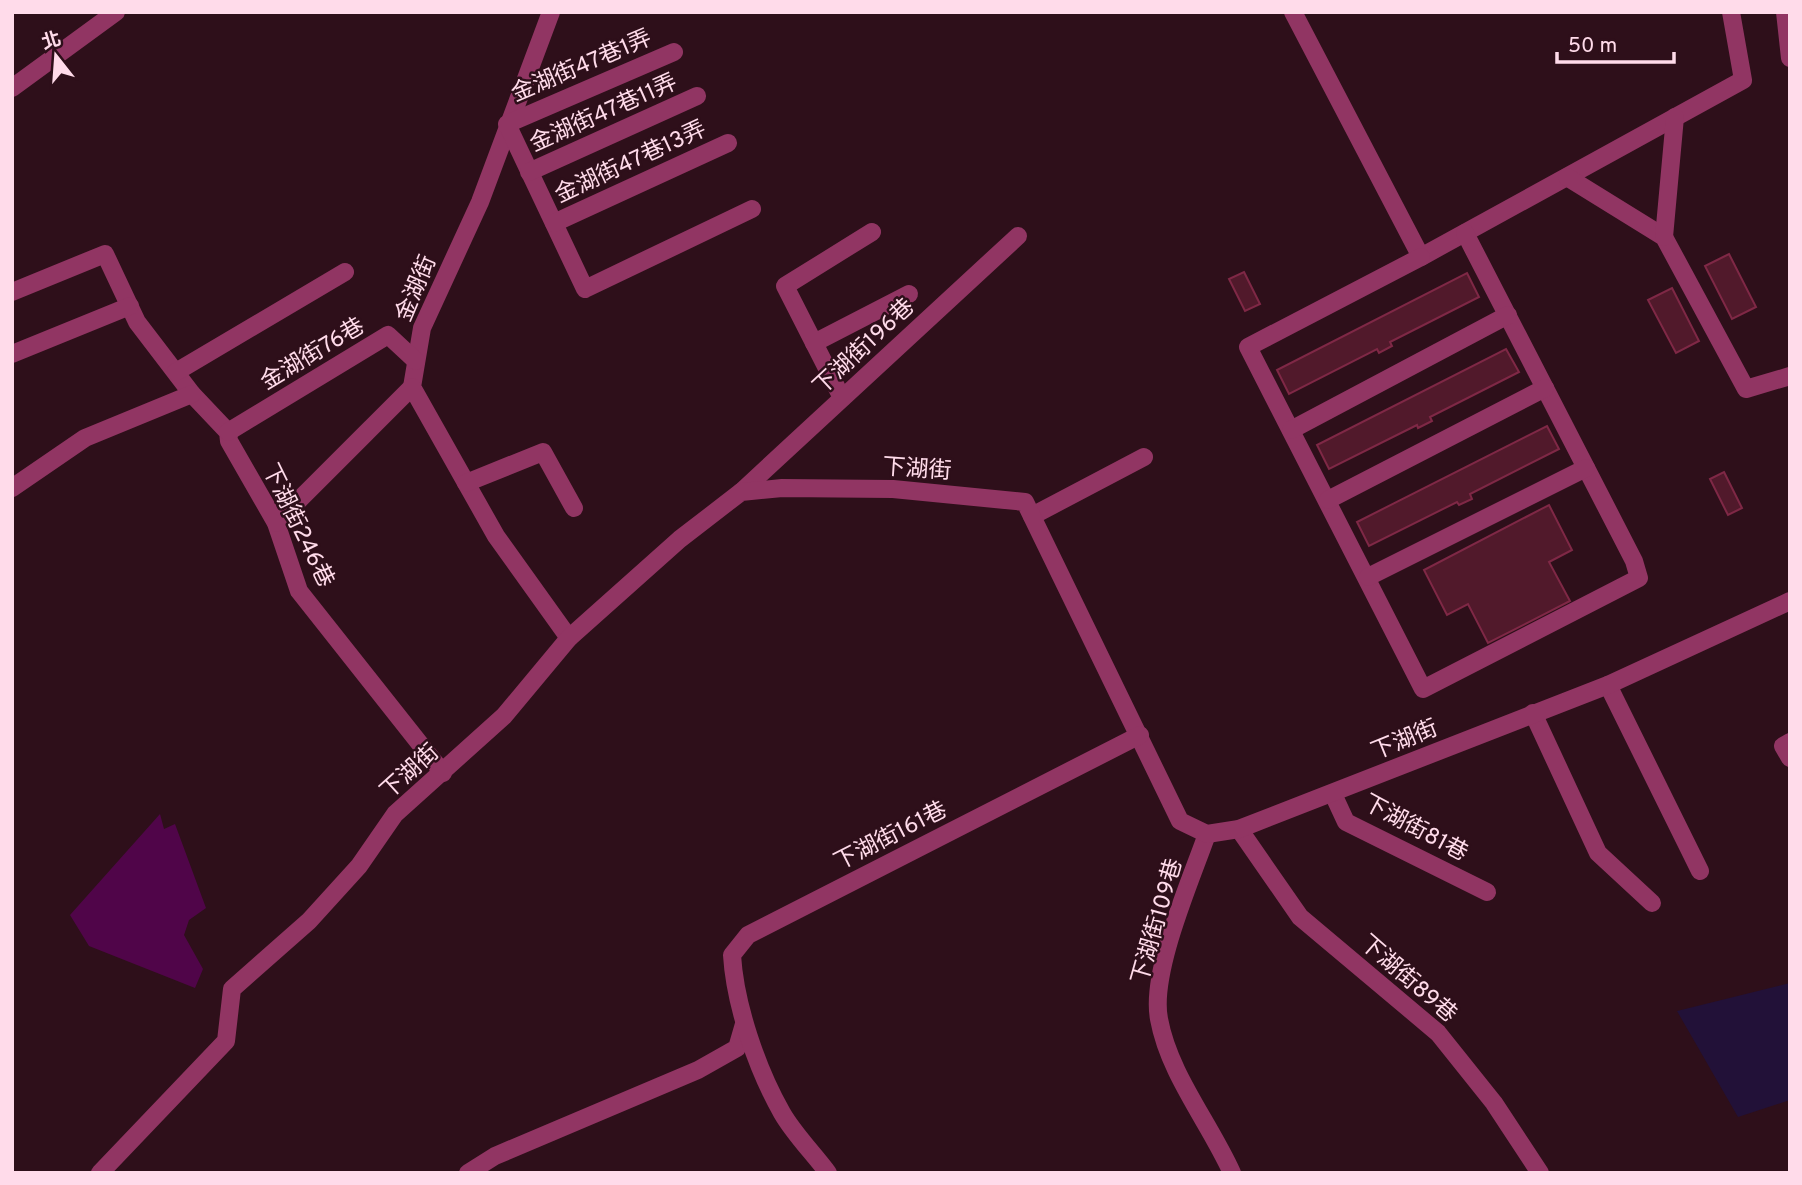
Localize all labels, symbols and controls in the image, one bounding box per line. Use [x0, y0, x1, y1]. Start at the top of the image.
north arrow [21, 21, 91, 91]
scale bar [1557, 21, 1674, 65]
street label: 金湖街47巷1弄 [507, 25, 657, 110]
text: 北 [39, 27, 64, 56]
text: 50 m [1568, 33, 1617, 60]
street label: 金湖街47巷11弄 [526, 69, 682, 160]
street label: 金湖街47巷13弄 [551, 116, 711, 211]
street label: 金湖街 [390, 252, 444, 326]
street label: 下湖街196巷 [808, 294, 921, 402]
street label: 金湖街76巷 [256, 313, 371, 398]
street label: 下湖街 [881, 454, 952, 487]
street label: 下湖街246巷 [254, 460, 339, 593]
street label: 下湖街 [1368, 715, 1442, 768]
street label: 下湖街 [375, 739, 446, 807]
street label: 下湖街81巷 [1357, 790, 1472, 869]
street label: 下湖街161巷 [830, 796, 952, 878]
street label: 下湖街109巷 [1127, 856, 1190, 988]
street label: 下湖街89巷 [1353, 930, 1462, 1030]

